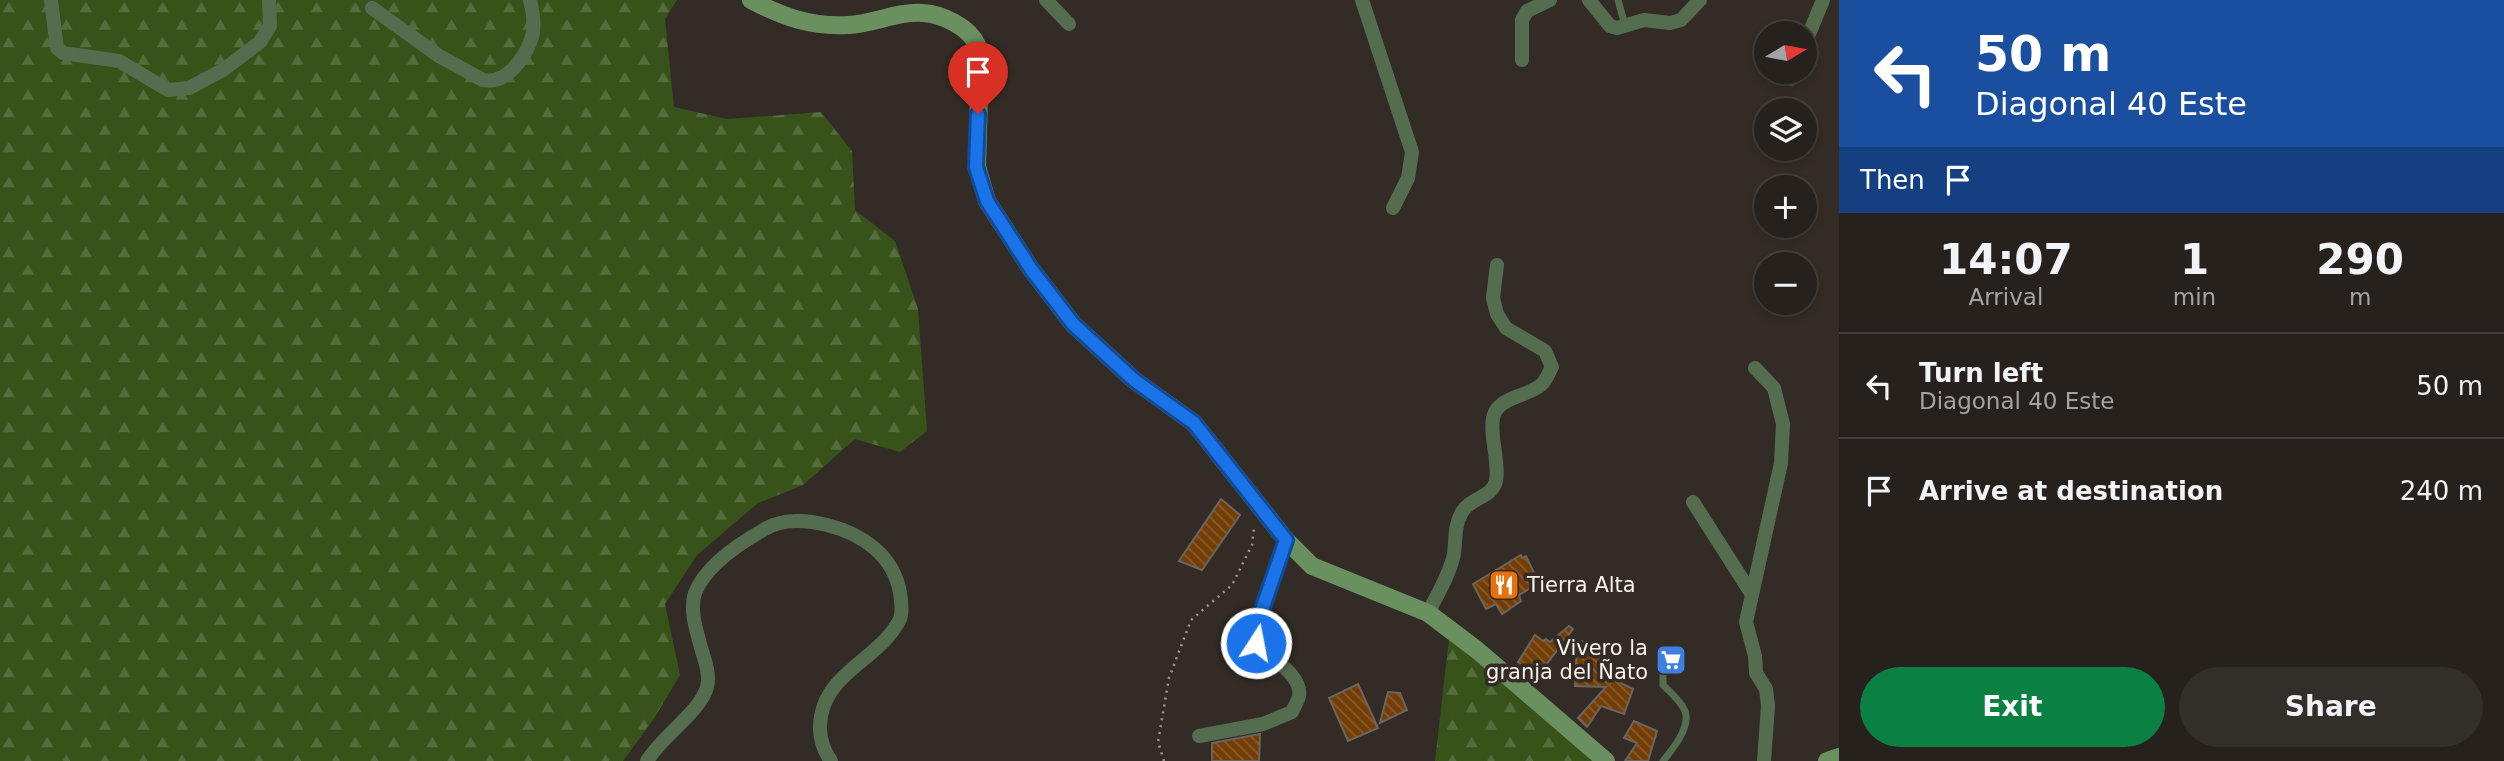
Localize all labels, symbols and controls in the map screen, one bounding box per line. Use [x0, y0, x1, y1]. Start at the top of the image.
north arrow [1754, 21, 1816, 84]
map controls [1754, 21, 1817, 315]
text: 50 m [1975, 26, 2111, 83]
icon: left [1860, 28, 1951, 119]
pin [948, 42, 1008, 114]
icon: arrive [959, 53, 997, 91]
text: Diagonal 40 Este [1975, 85, 2247, 123]
button: layers [1754, 98, 1817, 161]
icon: arrive [1939, 161, 1977, 199]
text: Then [1860, 165, 1925, 195]
button: + [1754, 175, 1817, 238]
text: 14:07 [1939, 235, 2073, 284]
text: 1 [2180, 235, 2209, 284]
text: 290 [2316, 235, 2404, 284]
button: − [1754, 252, 1817, 315]
text: Arrival [1969, 284, 2043, 310]
text: min [2173, 284, 2216, 310]
text: m [2349, 284, 2371, 310]
text: Turn left [1919, 358, 2043, 388]
icon: left [1860, 367, 1898, 405]
text: 50 m [2416, 371, 2483, 401]
text: Diagonal 40 Este [1919, 388, 2115, 414]
icon: arrive [1860, 472, 1898, 510]
text: Arrive at destination [1919, 476, 2223, 506]
text: 240 m [2400, 476, 2483, 506]
restaurant icon: Tierra Alta [1487, 568, 1521, 602]
place label: Tierra Alta [1526, 573, 1636, 597]
position arrow [1219, 606, 1293, 680]
place label: Vivero la granja del Ñato [1486, 636, 1648, 684]
supermarket icon: Vivero la granja del Ñato [1654, 643, 1688, 677]
button: Exit [1860, 667, 2165, 747]
button: Share [2179, 667, 2483, 747]

